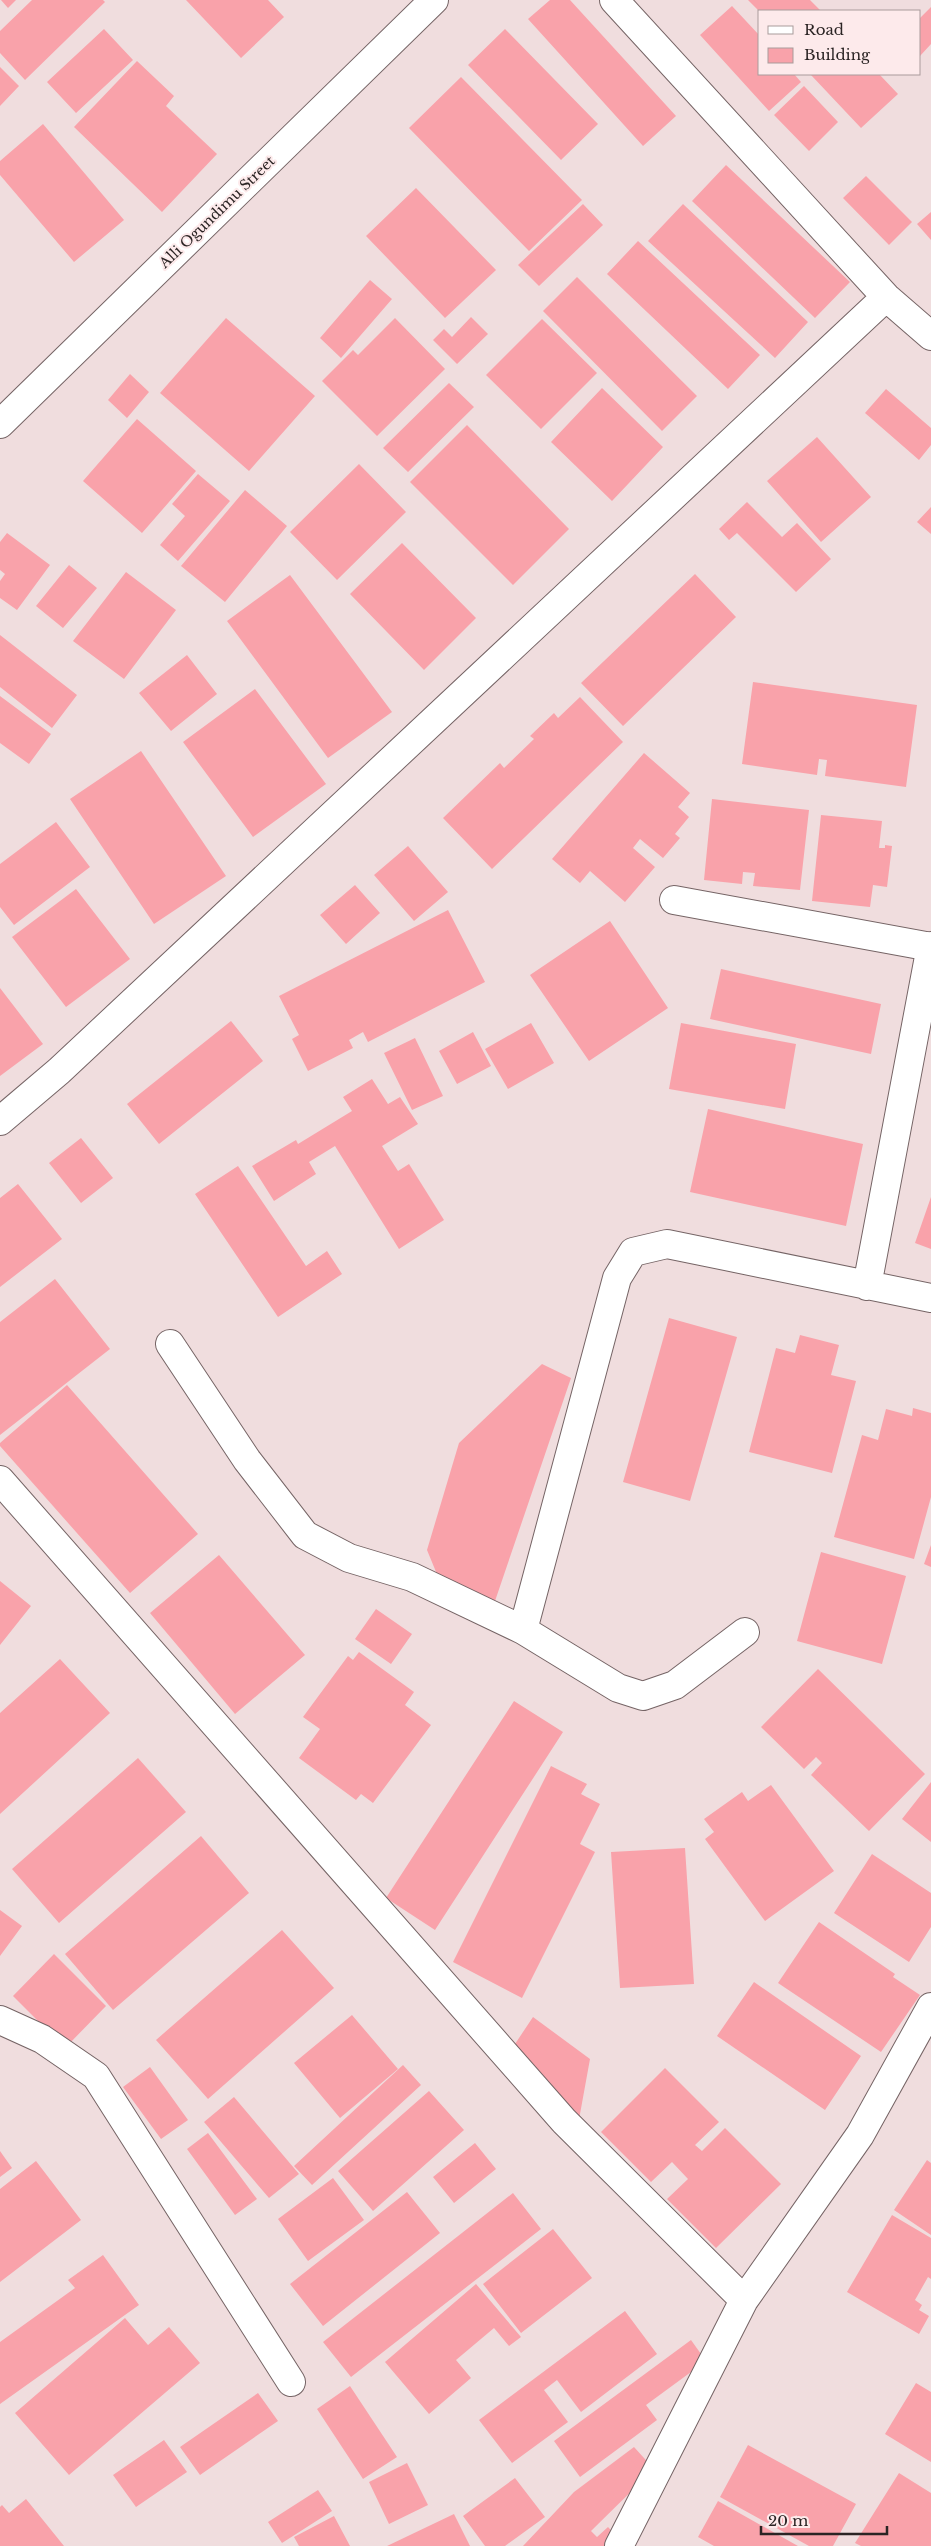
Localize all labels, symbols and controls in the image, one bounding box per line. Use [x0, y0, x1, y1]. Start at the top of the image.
legend [758, 10, 921, 75]
text: Road [804, 20, 844, 39]
text: Building [804, 45, 871, 64]
street label: Alli Ogundimu Street [155, 152, 279, 273]
scale bar [761, 2504, 887, 2536]
text: 20 m [768, 2511, 808, 2530]

